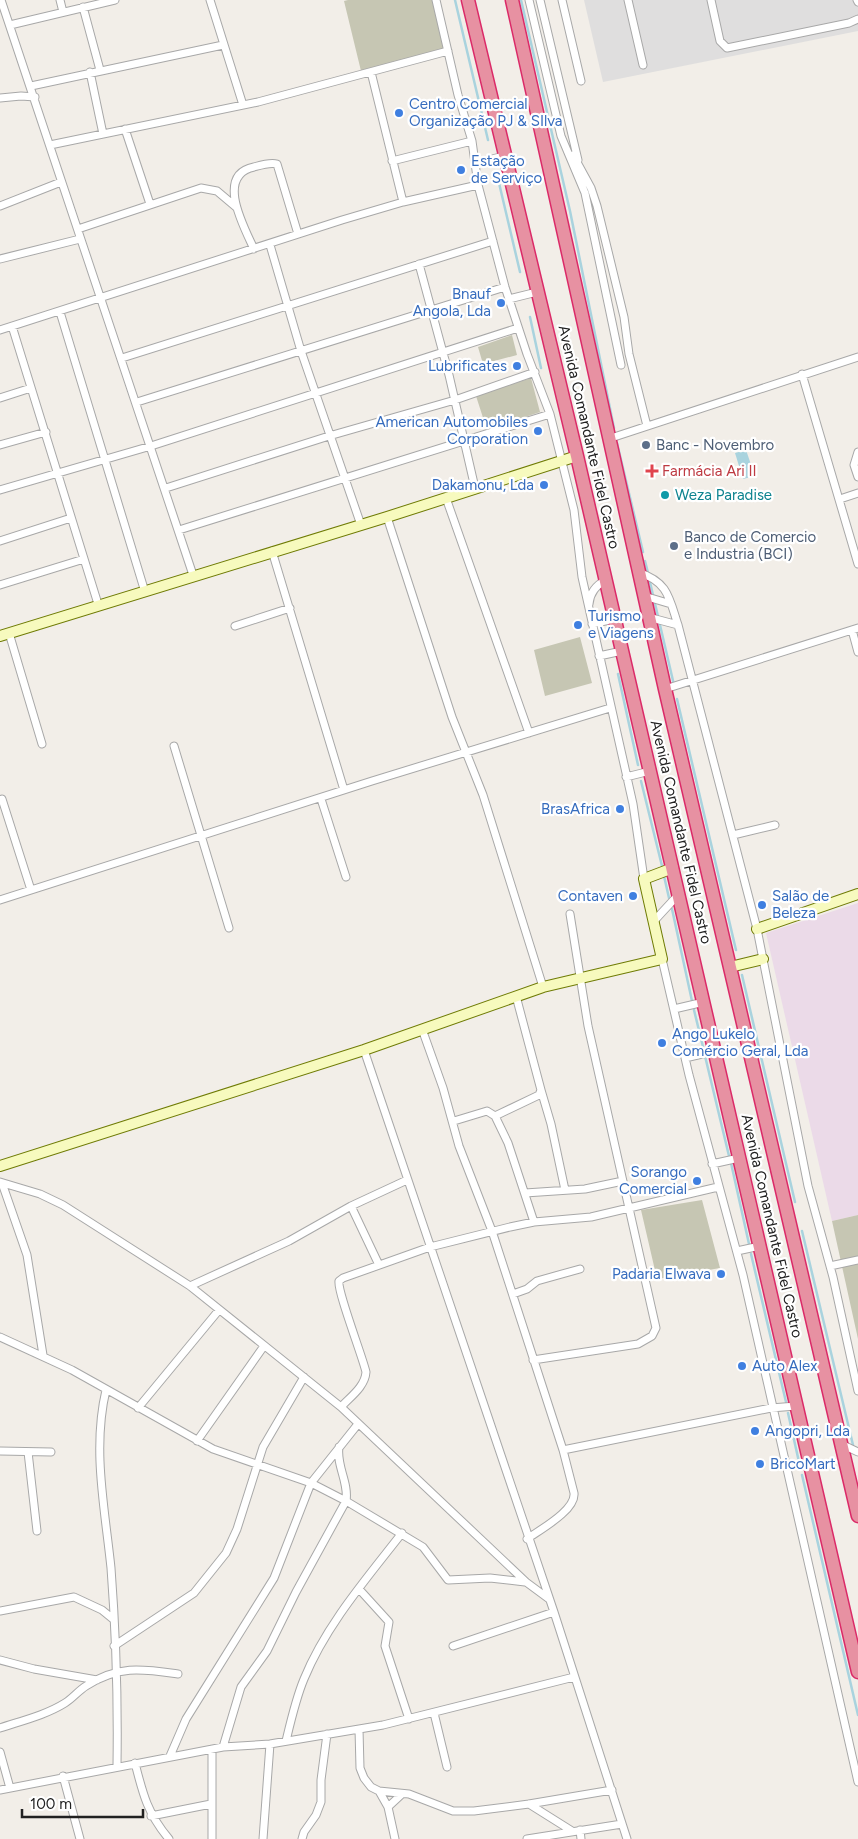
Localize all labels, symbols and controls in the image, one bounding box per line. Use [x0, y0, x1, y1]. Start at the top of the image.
place label: Centro Comercial Organização PJ & SIlva [409, 95, 563, 130]
marker: Centro Comercial Organização PJ & SIlva [393, 107, 405, 119]
place label: Estação de Serviço [471, 152, 543, 187]
marker: Estação de Serviço [455, 164, 467, 176]
place label: Bnauf Angola, Lda [413, 285, 491, 320]
marker: Bnauf Angola, Lda [495, 297, 507, 309]
street label: Avenida Comandante Fidel Castro [554, 323, 624, 551]
place label: Lubrificates [428, 357, 507, 375]
marker: Lubrificates [511, 360, 523, 372]
place label: American Automobiles Corporation [375, 413, 528, 448]
marker: American Automobiles Corporation [532, 425, 544, 437]
place label: Banc - Novembro [656, 436, 775, 454]
marker: Banc - Novembro [640, 439, 652, 451]
place label: Farmácia Ari II [662, 462, 757, 480]
marker: Farmácia Ari II [646, 465, 658, 477]
place label: Dakamonu, Lda [432, 476, 534, 494]
marker: Dakamonu, Lda [538, 479, 550, 491]
place label: Weza Paradise [675, 486, 772, 504]
marker: Weza Paradise [659, 489, 671, 501]
place label: Banco de Comercio e Industria (BCI) [684, 528, 817, 563]
marker: Banco de Comercio e Industria (BCI) [668, 540, 680, 552]
place label: Turismo e Viagens [588, 607, 654, 642]
marker: Turismo e Viagens [572, 619, 584, 631]
street label: Avenida Comandante Fidel Castro [646, 718, 716, 946]
place label: BrasAfrica [541, 800, 610, 818]
marker: BrasAfrica [614, 803, 626, 815]
place label: Contaven [558, 887, 623, 905]
place label: Salão de Beleza [772, 887, 829, 922]
marker: Contaven [627, 890, 639, 902]
marker: Salão de Beleza [756, 899, 768, 911]
place label: Ango Lukelo Comércio Geral, Lda [672, 1025, 809, 1060]
marker: Ango Lukelo Comércio Geral, Lda [656, 1037, 668, 1049]
street label: Avenida Comandante Fidel Castro [737, 1112, 807, 1340]
place label: Sorango Comercial [619, 1163, 687, 1198]
marker: Sorango Comercial [691, 1175, 703, 1187]
place label: Padaria Elwava [612, 1265, 711, 1283]
marker: Padaria Elwava [715, 1268, 727, 1280]
place label: Auto Alex [752, 1357, 817, 1375]
marker: Auto Alex [736, 1360, 748, 1372]
place label: Angopri, Lda [765, 1422, 850, 1440]
marker: Angopri, Lda [749, 1425, 761, 1437]
place label: BricoMart [770, 1455, 836, 1473]
marker: BricoMart [754, 1458, 766, 1470]
scale bar [22, 1786, 144, 1818]
text: 100 m [30, 1795, 72, 1813]

